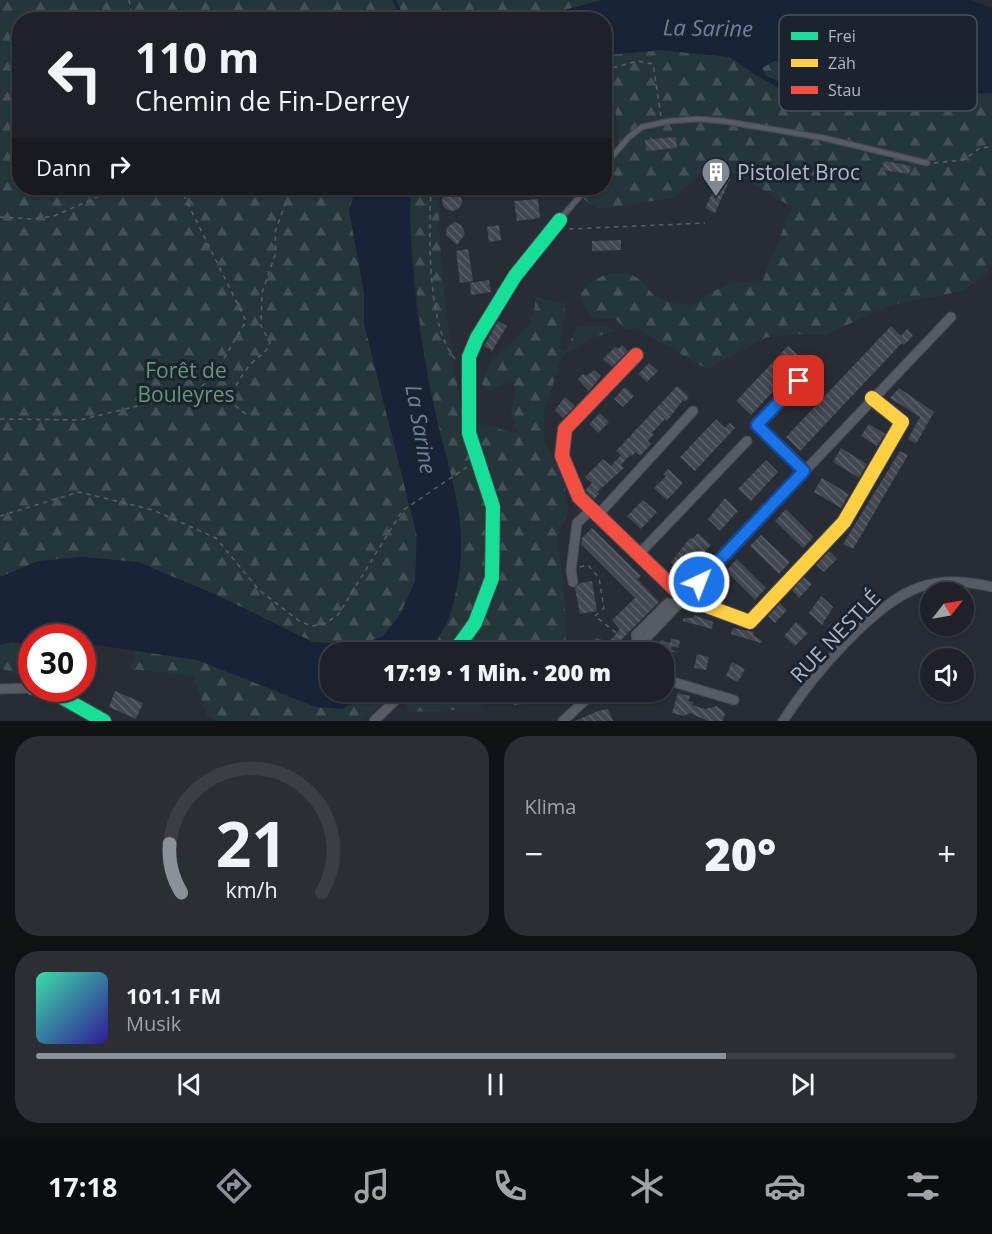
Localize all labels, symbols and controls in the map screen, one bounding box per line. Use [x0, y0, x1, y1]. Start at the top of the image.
water label: La Sarine [663, 11, 753, 43]
legend [779, 15, 977, 111]
text: Frei [828, 25, 856, 47]
text: 110 m [135, 28, 259, 85]
icon: left [36, 36, 114, 114]
text: Zäh [828, 52, 856, 74]
text: Stau [828, 79, 861, 101]
text: Chemin de Fin-Derrey [135, 82, 409, 119]
icon: right [103, 150, 136, 183]
text: Dann [36, 152, 91, 182]
building icon: Pistolet Broc [700, 156, 732, 198]
place label: Pistolet Broc [737, 158, 860, 186]
pin [773, 355, 824, 406]
park label: Forêt de Bouleyres [137, 356, 235, 408]
icon: arrive [782, 364, 815, 397]
water label: La Sarine [399, 382, 445, 476]
position arrow [667, 550, 731, 614]
north arrow [920, 582, 974, 636]
map controls [920, 582, 974, 702]
street label: RUE NESTLÉ [784, 584, 886, 688]
speed limit sign: 30 [18, 624, 96, 702]
button: sound [920, 648, 974, 702]
text: 17:19 · 1 Min. · 200 m [383, 657, 611, 687]
text: Klima [525, 793, 576, 820]
text: 21 [216, 800, 287, 885]
text: 20° [704, 823, 776, 884]
text: − [525, 831, 543, 876]
text: + [937, 831, 956, 876]
text: km/h [226, 875, 278, 904]
text: 101.1 FM [126, 980, 221, 1010]
text: Musik [126, 1010, 181, 1037]
icon: previous [173, 1068, 206, 1101]
icon: pause [479, 1068, 512, 1101]
icon: next [786, 1068, 819, 1101]
icon: directions [213, 1165, 255, 1207]
icon: music [351, 1165, 393, 1207]
icon: phone [489, 1165, 531, 1207]
icon: climate [626, 1165, 668, 1207]
icon: car [764, 1165, 806, 1207]
icon: filters [902, 1165, 944, 1207]
text: 17:18 [48, 1168, 117, 1205]

